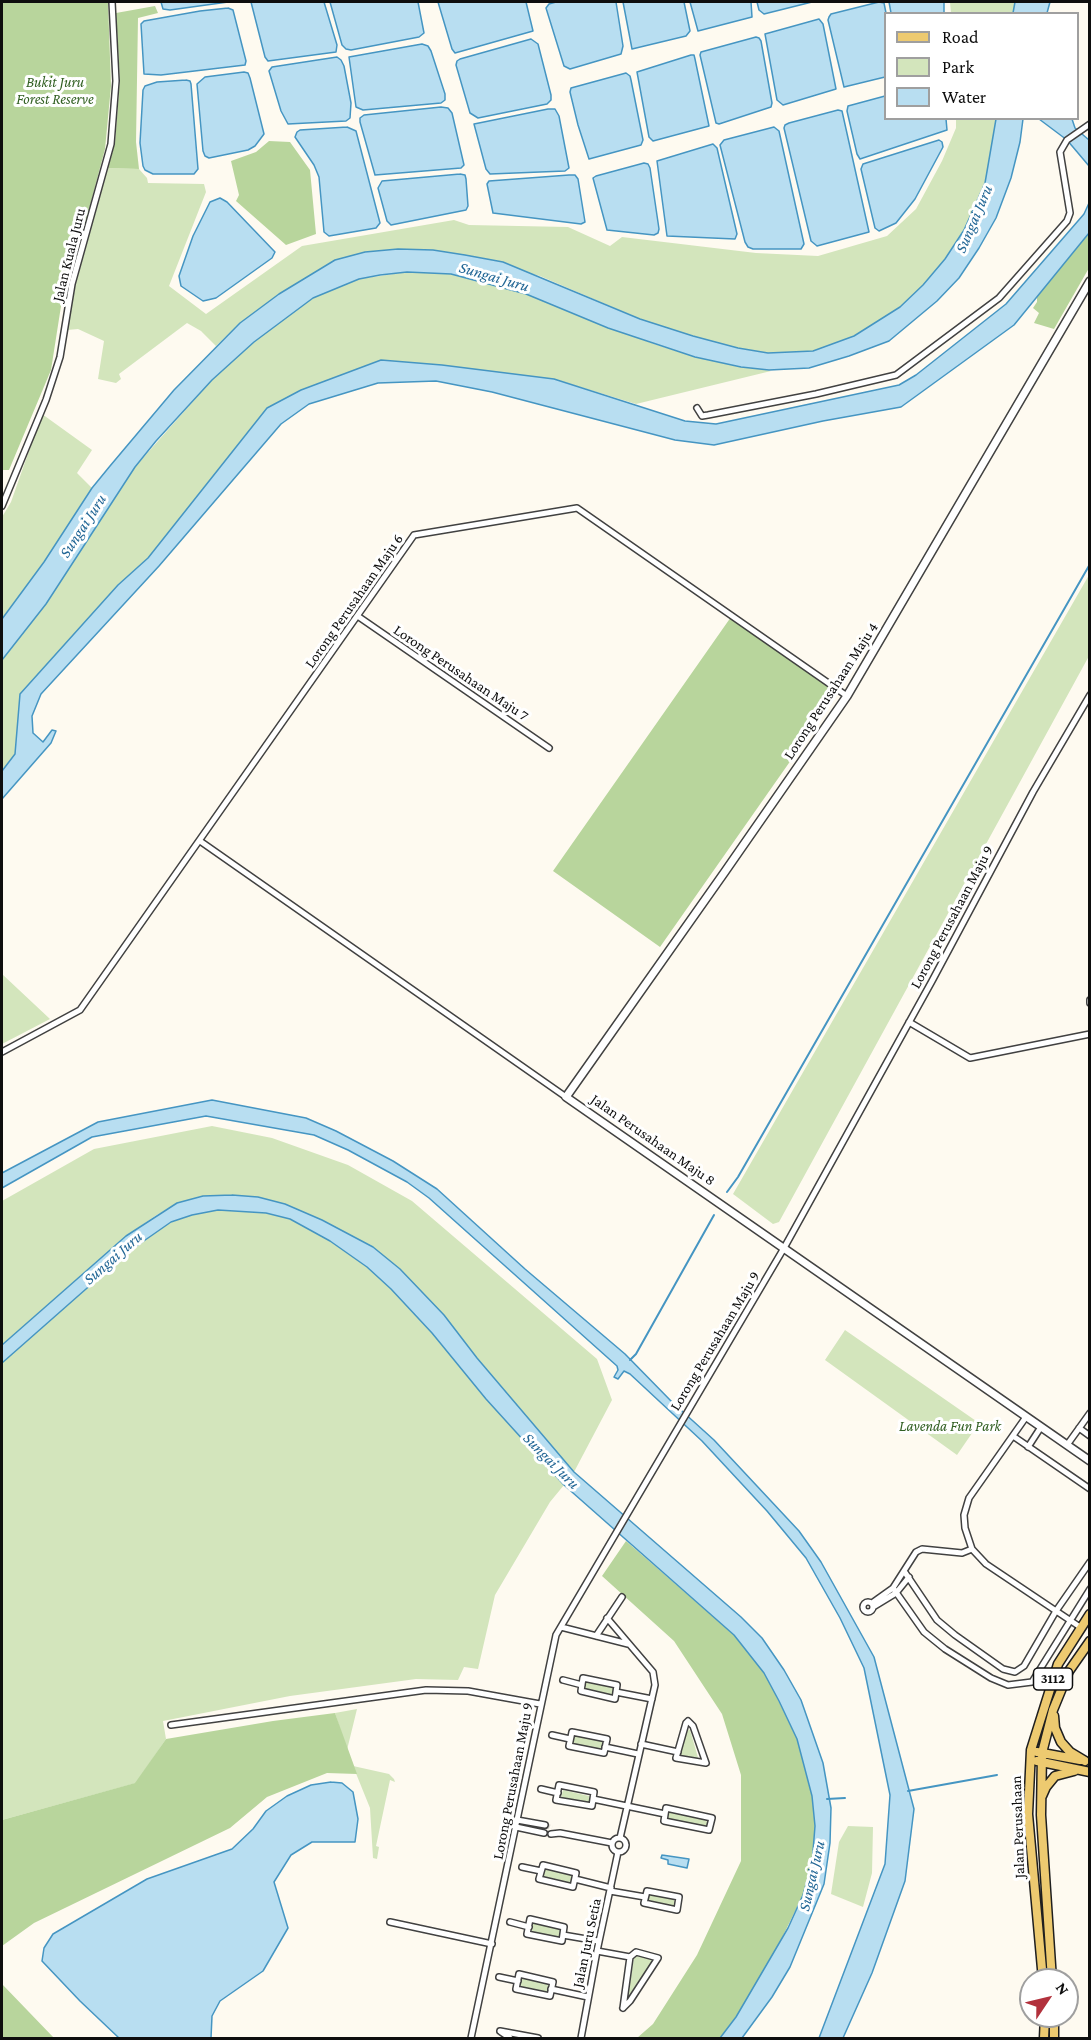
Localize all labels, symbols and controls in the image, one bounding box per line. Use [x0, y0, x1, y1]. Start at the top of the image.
legend [884, 12, 1079, 120]
text: Road [942, 27, 979, 47]
text: Park [942, 57, 974, 77]
park label: Bukit Juru Forest Reserve [16, 73, 94, 108]
text: Water [942, 87, 986, 107]
water label: Sungai Juru [951, 182, 997, 256]
street label: Jalan Kuala Juru [49, 206, 89, 304]
water label: Sungai Juru [457, 258, 531, 296]
water label: Sungai Juru [55, 491, 111, 561]
street label: Lorong Perusahaan Maju 6 [301, 530, 407, 672]
street label: Lorong Perusahaan Maju 4 [780, 619, 882, 763]
street label: Lorong Perusahaan Maju 7 [390, 621, 532, 725]
street label: Lorong Perusahaan Maju 9 [907, 842, 997, 992]
street label: Jalan Perusahaan Maju 8 [587, 1090, 719, 1190]
water label: Sungai Juru [80, 1227, 146, 1289]
street label: Lorong Perusahaan Maju 9 [666, 1268, 764, 1414]
park label: Lavenda Fun Park [899, 1417, 1001, 1435]
water label: Sungai Juru [519, 1429, 583, 1493]
road number: 3112 [1034, 1668, 1072, 1690]
street label: Lorong Perusahaan Maju 9 [489, 1701, 537, 1861]
street label: Jalan Perusahaan [1007, 1775, 1029, 1879]
water label: Sungai Juru [795, 1839, 829, 1913]
street label: Jalan Juru Setia [569, 1897, 605, 1989]
north arrow [1019, 1968, 1079, 2028]
text: N [1052, 1979, 1073, 1998]

